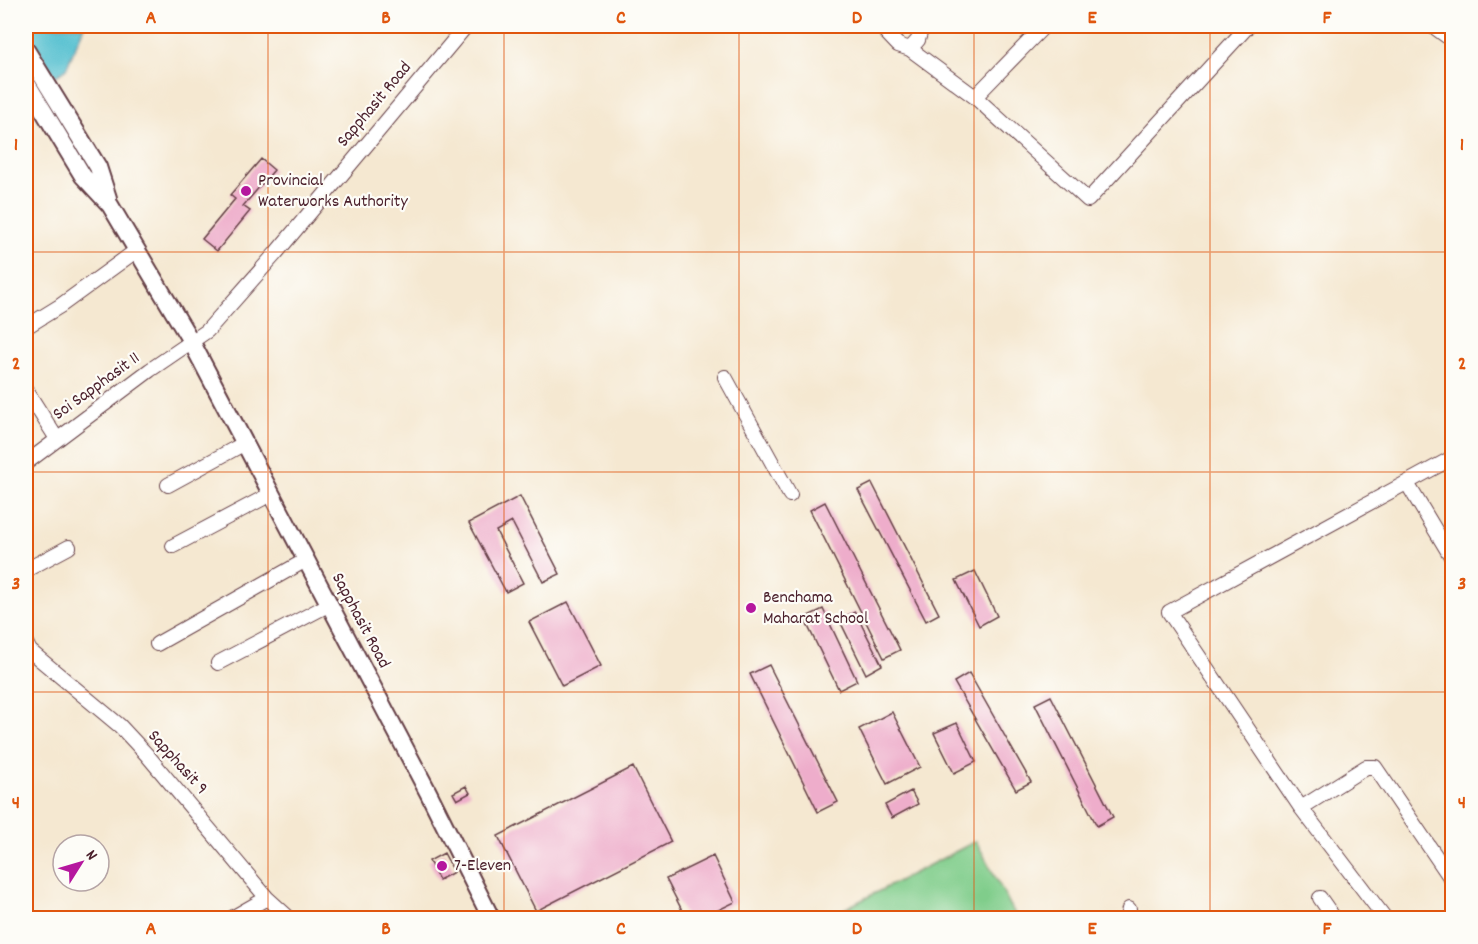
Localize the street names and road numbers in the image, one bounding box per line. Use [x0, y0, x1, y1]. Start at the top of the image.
street label: Sapphasit Road [332, 57, 418, 153]
street label: Soi Sapphasit 11 [48, 347, 146, 427]
street label: Sapphasit Road [324, 569, 396, 673]
street label: Sapphasit 9 [141, 725, 213, 801]

